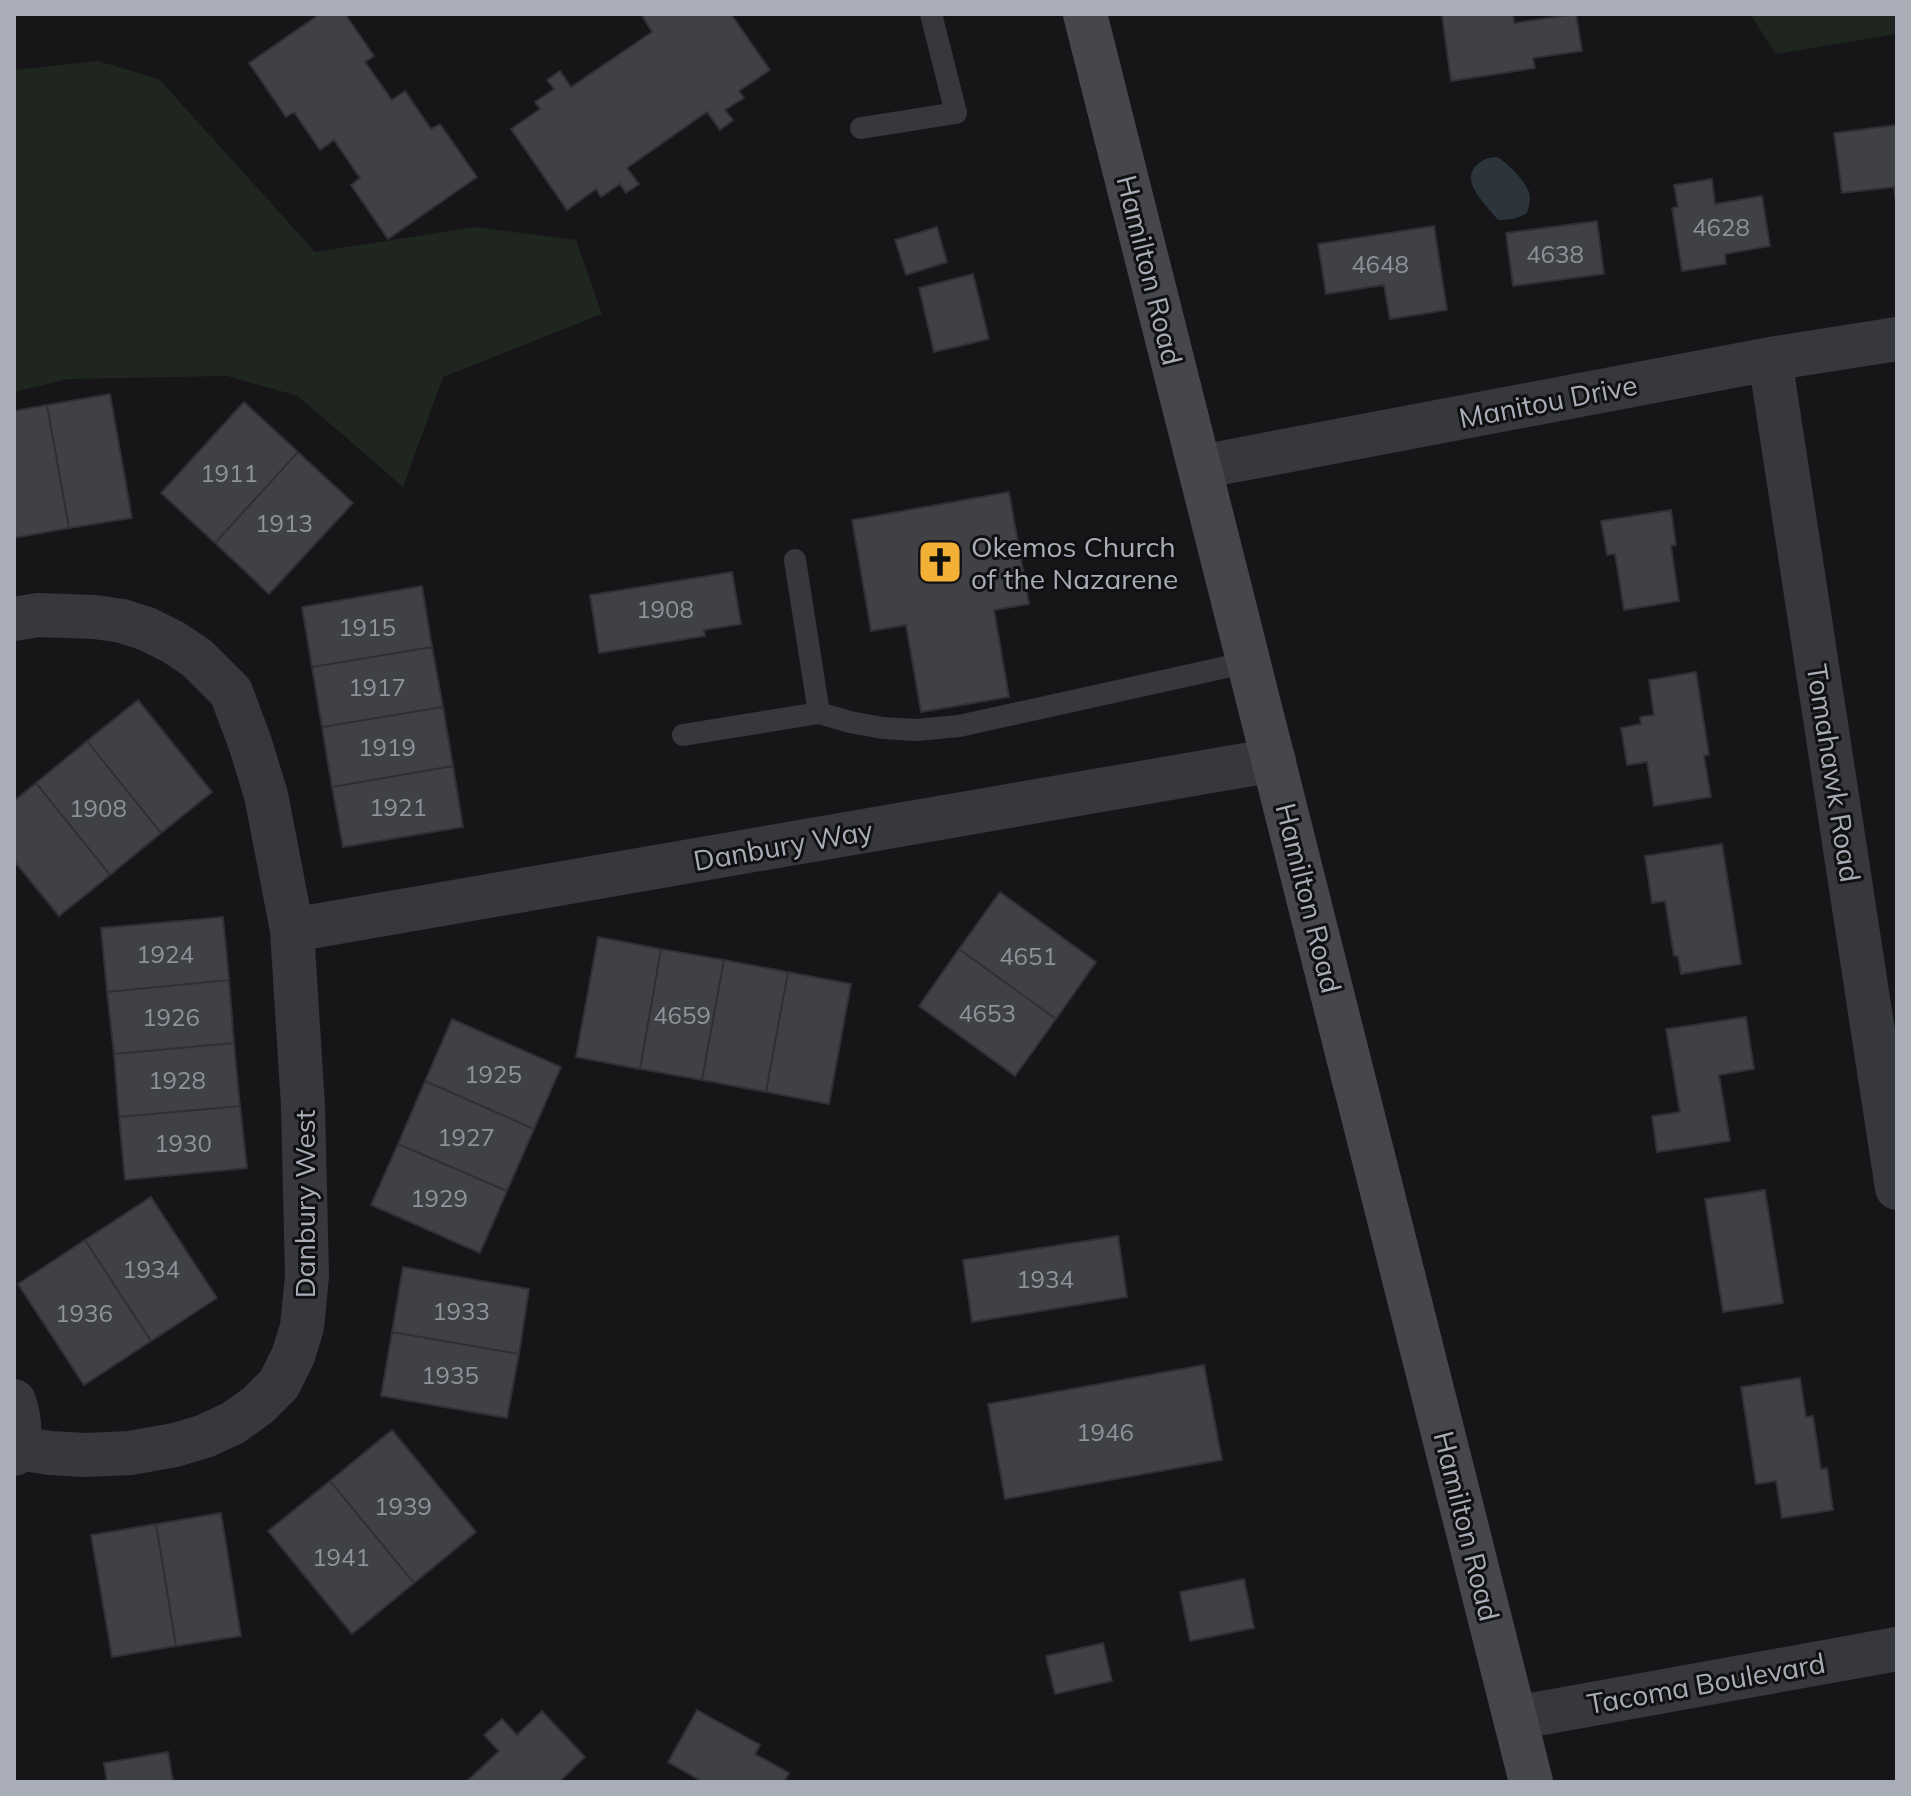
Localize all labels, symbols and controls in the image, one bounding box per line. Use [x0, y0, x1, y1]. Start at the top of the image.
street label: Hamilton Road [1110, 172, 1190, 368]
house number: 4628 [1692, 212, 1750, 242]
house number: 4638 [1526, 239, 1584, 269]
house number: 4648 [1351, 249, 1409, 279]
street label: Manitou Drive [1456, 367, 1640, 435]
house number: 1911 [200, 458, 258, 488]
house number: 1913 [255, 508, 313, 538]
place label: Okemos Church of the Nazarene [971, 529, 1178, 596]
church icon: Okemos Church of the Nazarene [916, 538, 964, 586]
house number: 1908 [636, 594, 694, 624]
house number: 1915 [338, 612, 396, 642]
street label: Tomahawk Road [1800, 662, 1868, 884]
house number: 1917 [348, 672, 406, 702]
house number: 1919 [358, 732, 416, 762]
house number: 1921 [369, 792, 427, 822]
house number: 1908 [69, 793, 127, 823]
street label: Hamilton Road [1269, 800, 1349, 996]
street label: Danbury Way [691, 812, 875, 878]
house number: 1924 [136, 939, 194, 969]
house number: 4651 [999, 941, 1057, 971]
house number: 4653 [958, 998, 1016, 1028]
house number: 4659 [653, 1000, 711, 1030]
house number: 1926 [142, 1002, 200, 1032]
house number: 1925 [464, 1059, 522, 1089]
house number: 1928 [148, 1065, 206, 1095]
street label: Danbury West [287, 1110, 322, 1298]
house number: 1927 [437, 1122, 495, 1152]
house number: 1930 [154, 1128, 212, 1158]
house number: 1929 [410, 1183, 468, 1213]
house number: 1934 [122, 1254, 180, 1284]
house number: 1934 [1016, 1264, 1074, 1294]
house number: 1933 [432, 1296, 490, 1326]
house number: 1936 [55, 1298, 113, 1328]
house number: 1935 [421, 1360, 479, 1390]
house number: 1946 [1076, 1417, 1134, 1447]
street label: Hamilton Road [1427, 1428, 1507, 1624]
house number: 1939 [374, 1491, 432, 1521]
house number: 1941 [312, 1542, 370, 1572]
street label: Tacoma Boulevard [1584, 1645, 1828, 1721]

